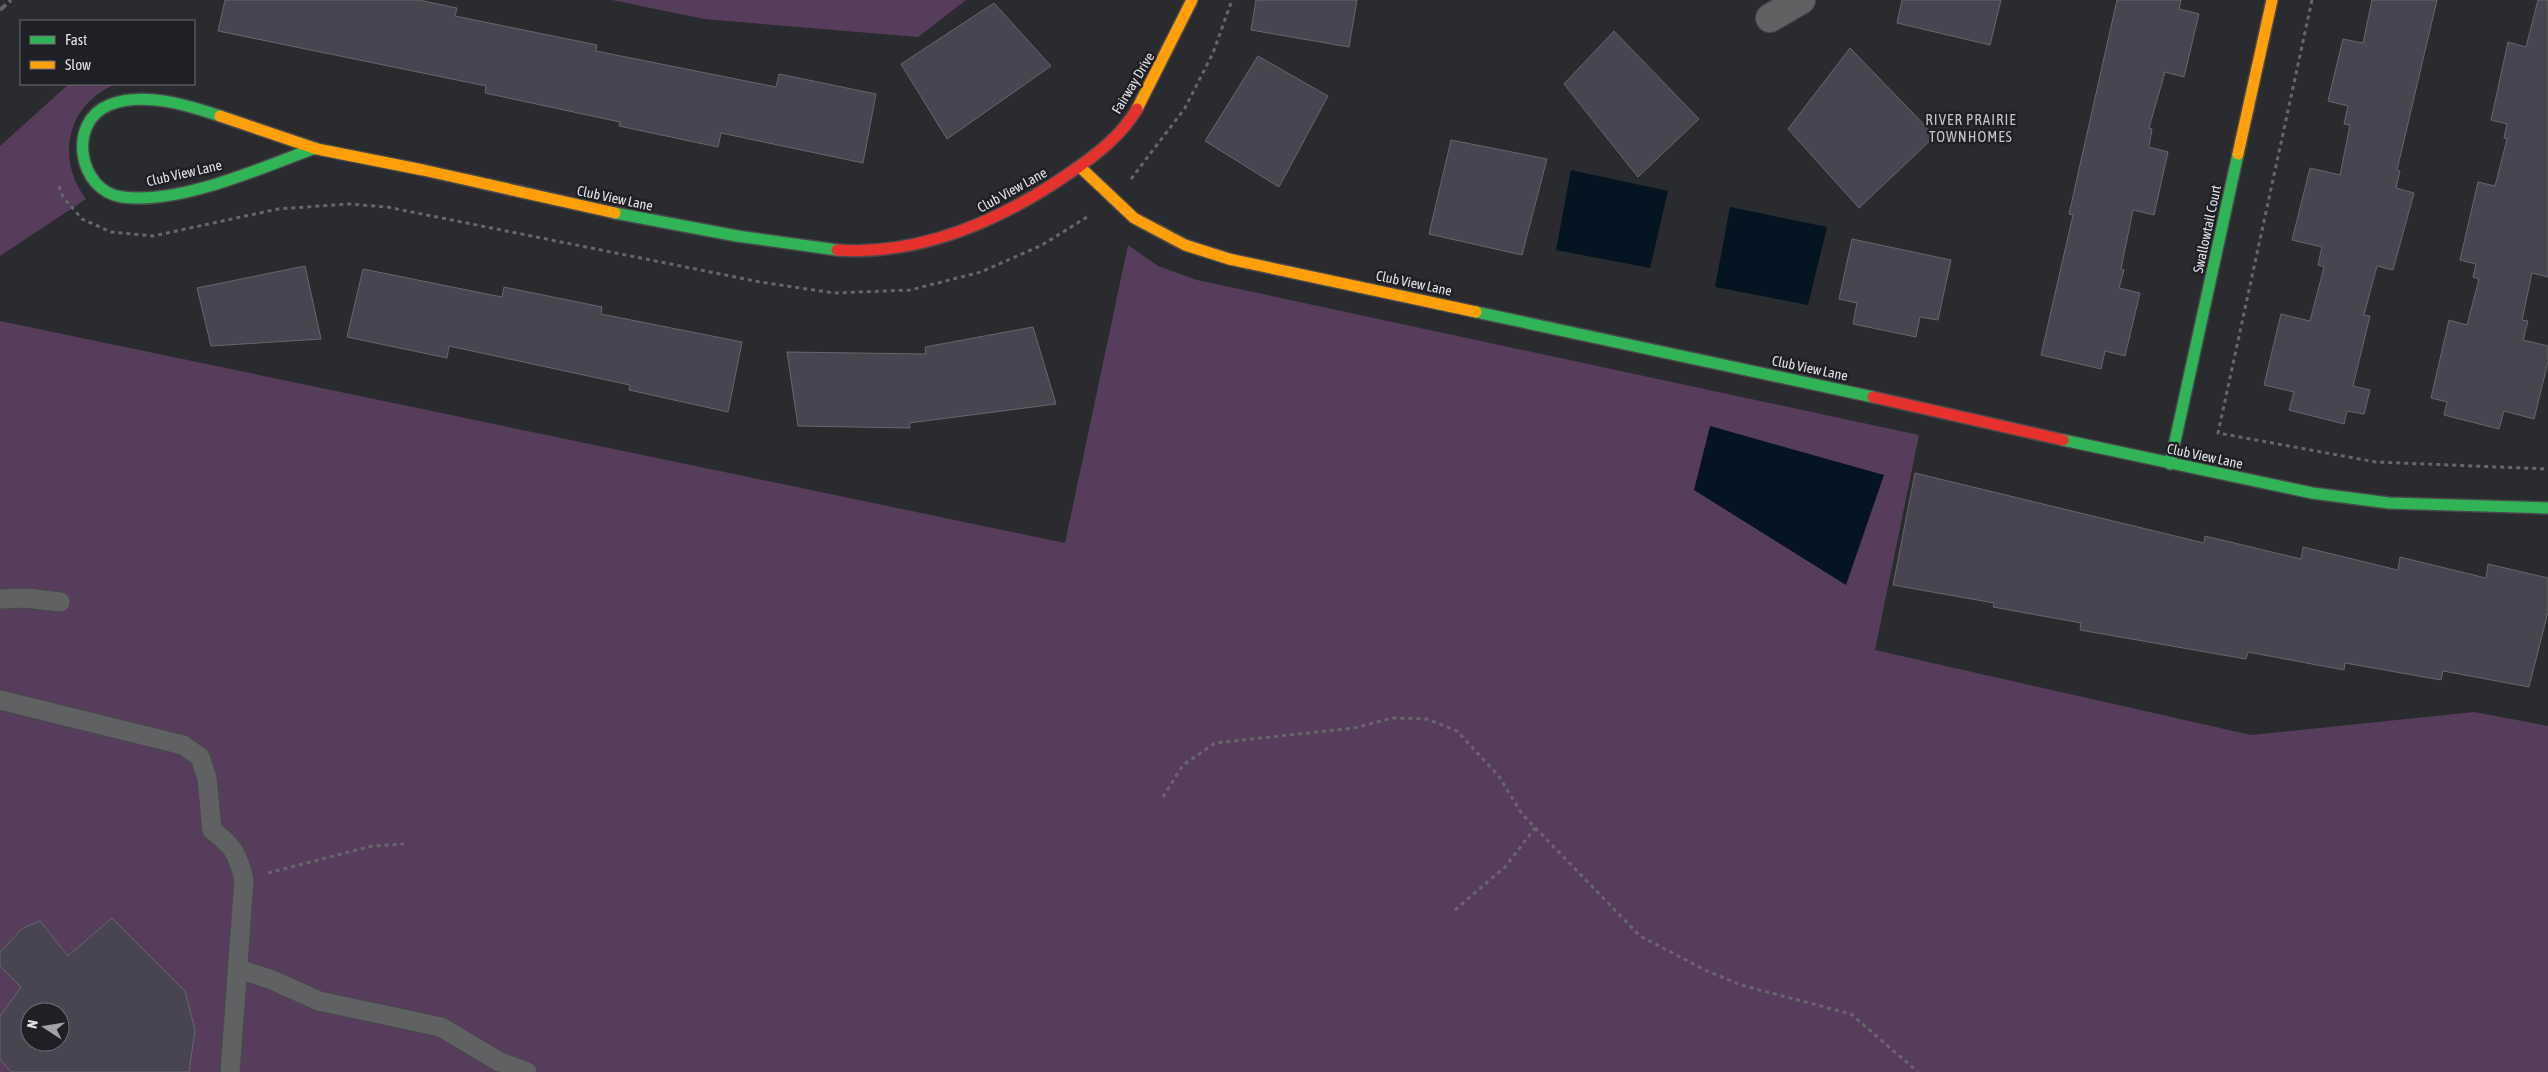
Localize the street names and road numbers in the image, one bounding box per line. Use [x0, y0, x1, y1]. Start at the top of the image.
street label: Fairway Drive [1108, 49, 1158, 117]
street label: Club View Lane [145, 157, 223, 189]
street label: Club View Lane [974, 164, 1050, 216]
street label: Club View Lane [576, 182, 654, 214]
street label: Swallowtail Court [2190, 184, 2224, 274]
street label: Club View Lane [1375, 267, 1453, 299]
street label: Club View Lane [1771, 352, 1849, 384]
street label: Club View Lane [2166, 440, 2244, 472]

